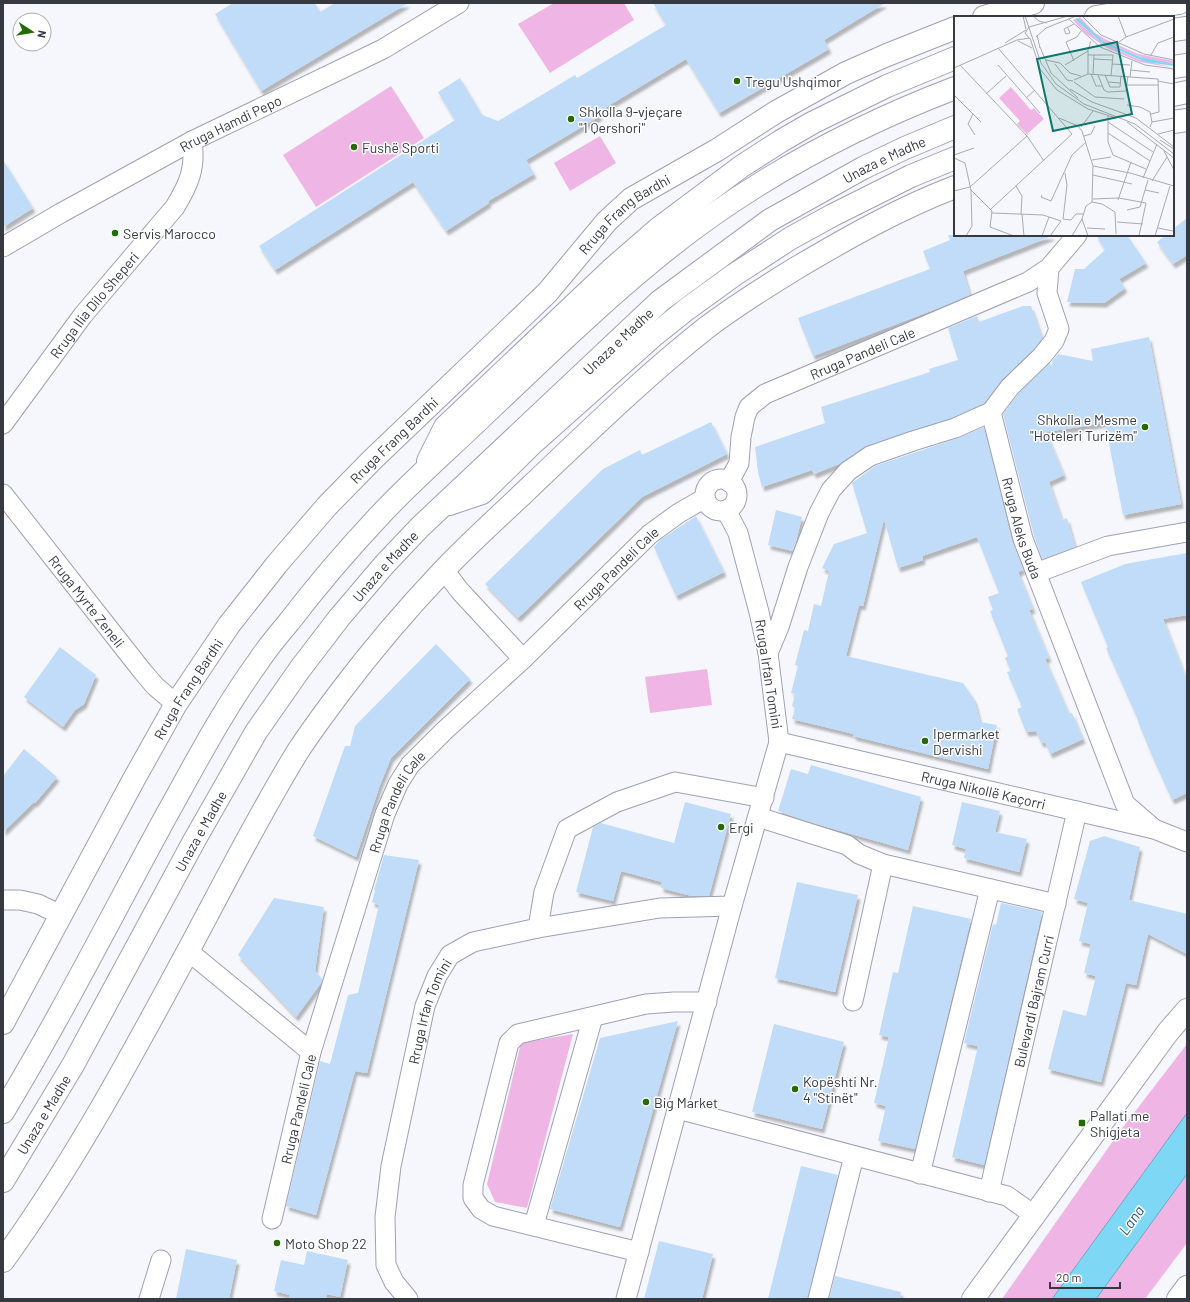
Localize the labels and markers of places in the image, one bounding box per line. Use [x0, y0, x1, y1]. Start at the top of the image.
place label: Tregu Ushqimor [745, 73, 841, 90]
marker: Tregu Ushqimor [732, 76, 742, 86]
place label: Shkolla 9-vjeçare "1 Qershori" [579, 103, 682, 136]
marker: Shkolla 9-vjeçare "1 Qershori" [566, 114, 576, 124]
place label: Fushë Sporti [362, 139, 439, 156]
marker: Fushë Sporti [349, 142, 359, 152]
place label: Servis Marocco [123, 225, 216, 242]
marker: Servis Marocco [110, 228, 120, 238]
place label: Shkolla e Mesme "Hoteleri Turizëm" [1030, 411, 1137, 444]
marker: Shkolla e Mesme "Hoteleri Turizëm" [1140, 422, 1150, 432]
place label: Ipermarket Dervishi [933, 725, 1000, 758]
marker: Ipermarket Dervishi [920, 736, 930, 746]
place label: Ergi [729, 819, 753, 836]
marker: Ergi [716, 822, 726, 832]
place label: Kopështi Nr. 4 "Stinët" [803, 1073, 878, 1106]
marker: Kopështi Nr. 4 "Stinët" [790, 1084, 800, 1094]
place label: Big Market [654, 1094, 718, 1111]
marker: Big Market [641, 1097, 651, 1107]
place label: Pallati me Shigjeta [1090, 1107, 1149, 1140]
marker: Pallati me Shigjeta [1077, 1118, 1087, 1128]
place label: Moto Shop 22 [285, 1235, 367, 1252]
marker: Moto Shop 22 [272, 1238, 282, 1248]

